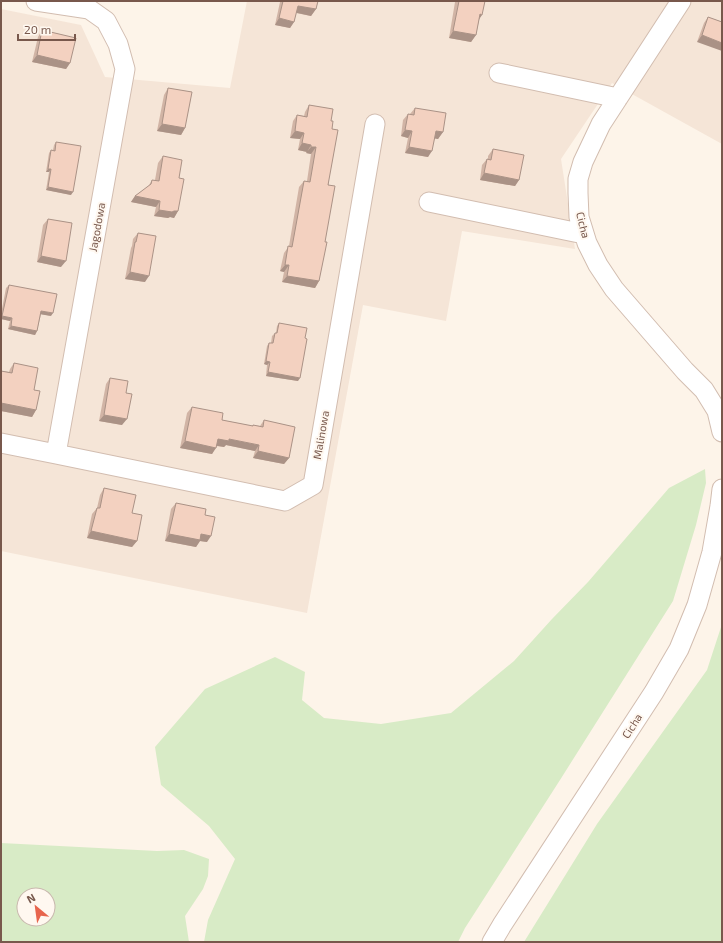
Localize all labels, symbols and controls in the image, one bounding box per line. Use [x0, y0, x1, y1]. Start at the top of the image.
scale bar [18, 16, 75, 42]
text: 20 m [24, 22, 51, 36]
street label: Jagodowa [86, 201, 107, 253]
street label: Cicha [574, 210, 593, 239]
street label: Malinowa [310, 409, 331, 460]
street label: Cicha [619, 711, 644, 741]
north arrow [16, 887, 56, 927]
text: N [24, 890, 38, 905]

